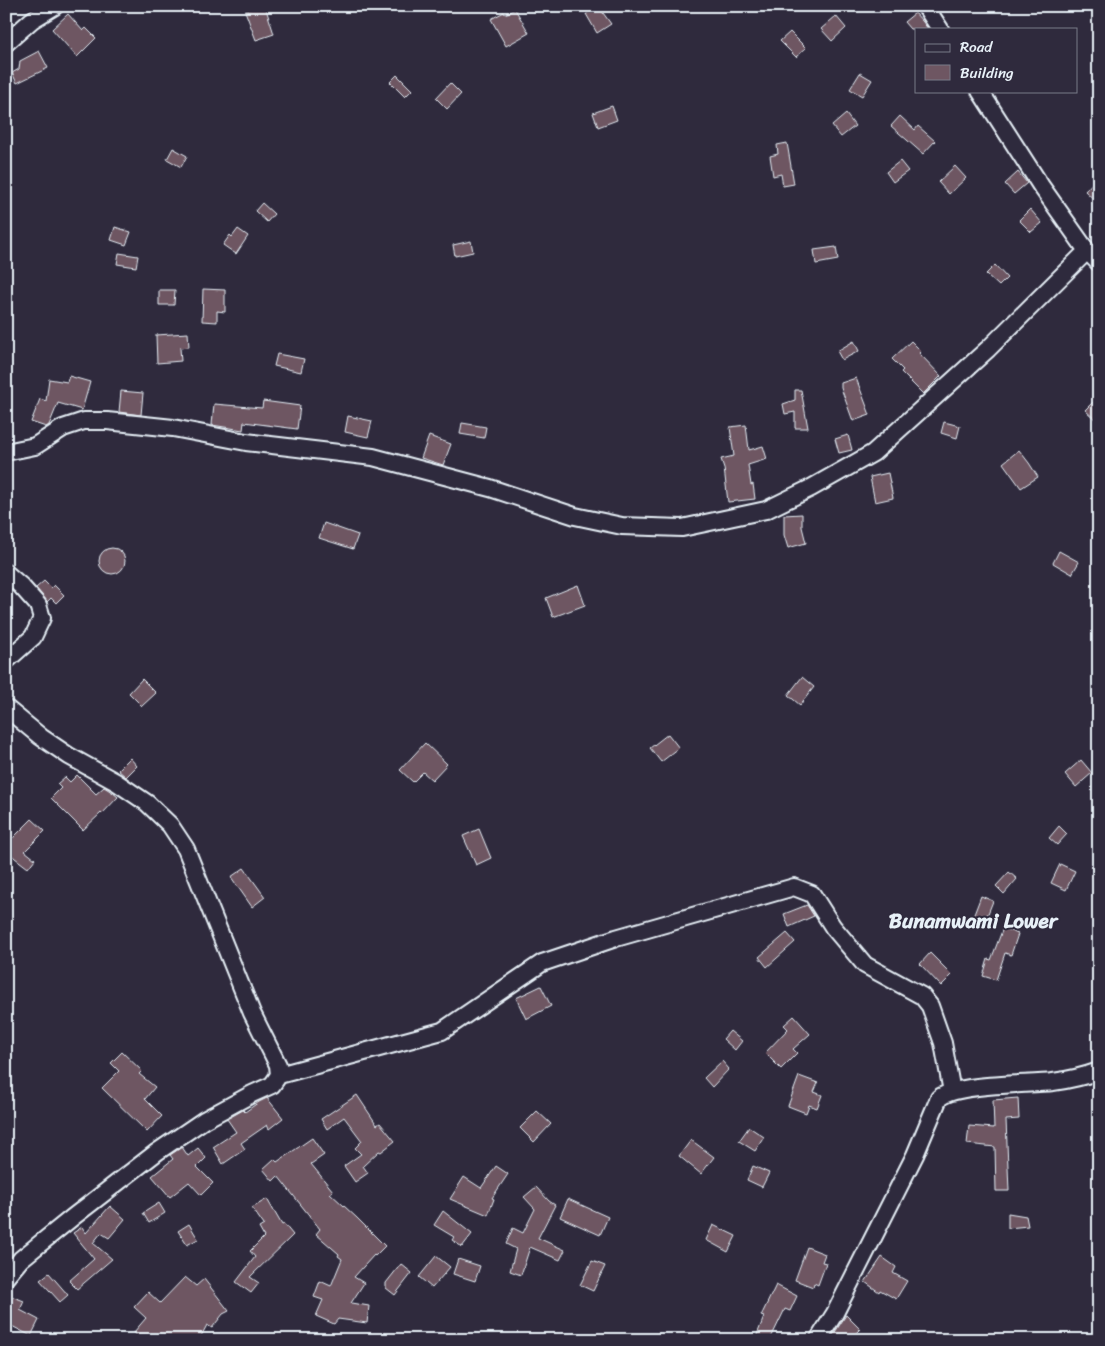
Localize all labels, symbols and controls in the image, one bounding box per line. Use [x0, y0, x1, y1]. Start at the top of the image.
legend [915, 28, 1078, 92]
text: Road [960, 34, 993, 60]
text: Building [960, 60, 1014, 86]
district label: Bunamwami Lower [889, 902, 1059, 940]

